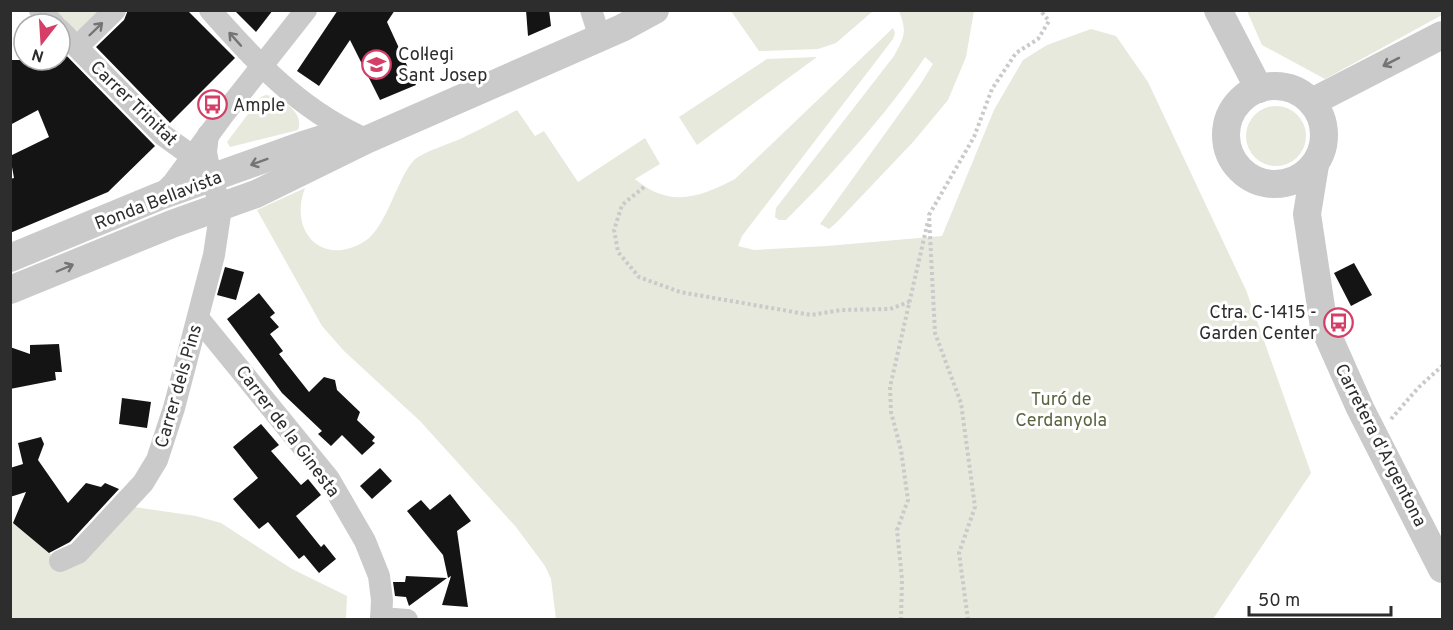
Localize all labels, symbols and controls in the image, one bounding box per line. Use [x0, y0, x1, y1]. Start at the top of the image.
north arrow [12, 12, 72, 72]
one-way arrow [88, 21, 103, 36]
one-way arrow [228, 32, 242, 47]
text: N [30, 43, 47, 66]
place label: Col·legi Sant Josep [398, 44, 487, 88]
school or university icon: Col·legi Sant Josep [361, 48, 393, 80]
street label: Carrer Trinitat [84, 57, 182, 152]
one-way arrow [1382, 57, 1400, 68]
bus stop icon: Ample [196, 89, 228, 121]
place label: Ample [233, 95, 285, 118]
one-way arrow [250, 157, 269, 168]
street label: Ronda Bellavista [92, 167, 225, 236]
one-way arrow [55, 262, 73, 273]
place label: Ctra. C-1415 - Garden Center [1199, 302, 1317, 346]
bus stop icon: Ctra. C-1415 - Garden Center [1322, 306, 1354, 338]
street label: Carrer dels Pins [151, 322, 208, 451]
street label: Carretera d'Argentona [1329, 360, 1431, 531]
street label: Carrer de la Ginesta [230, 361, 344, 503]
park label: Turó de Cerdanyola [1015, 389, 1107, 433]
scale bar [1249, 579, 1392, 617]
text: 50 m [1258, 590, 1300, 613]

